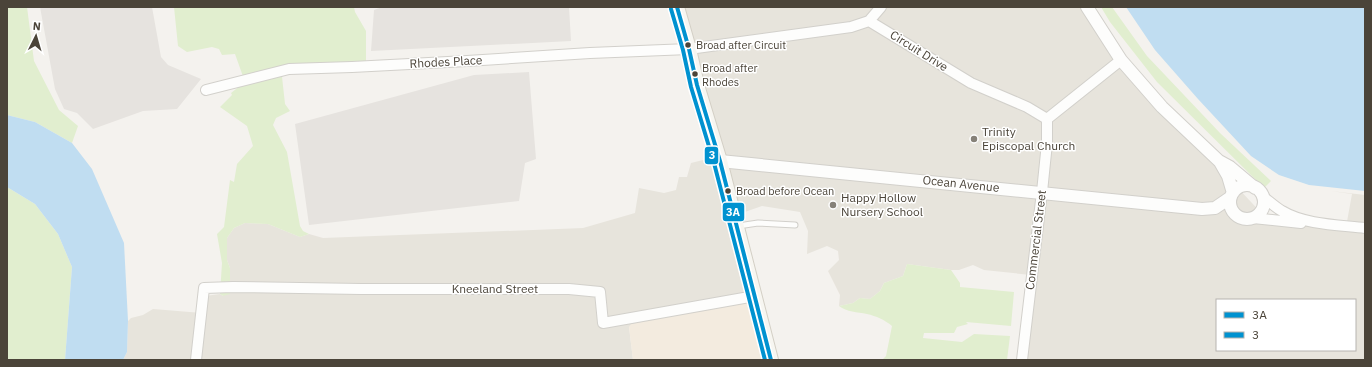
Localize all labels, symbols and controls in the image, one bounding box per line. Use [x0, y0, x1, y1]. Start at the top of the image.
north arrow [16, 16, 56, 56]
text: N [32, 19, 41, 33]
street label: Circuit Drive [887, 27, 951, 75]
place label: Broad after Circuit [696, 38, 786, 52]
marker: Broad after Circuit [683, 40, 693, 50]
street label: Rhodes Place [409, 52, 483, 71]
place label: Broad after Rhodes [702, 61, 758, 89]
marker: Broad after Rhodes [690, 69, 700, 79]
place label: Trinity Episcopal Church [982, 124, 1075, 153]
marker: Trinity Episcopal Church [969, 134, 979, 144]
line badge: 3 [704, 146, 719, 165]
text: 3 [709, 148, 715, 162]
street label: Ocean Avenue [922, 172, 1001, 195]
place label: Broad before Ocean [736, 184, 834, 198]
marker: Broad before Ocean [723, 186, 733, 196]
street label: Commercial Street [1022, 189, 1049, 291]
place label: Happy Hollow Nursery School [841, 190, 923, 219]
marker: Happy Hollow Nursery School [828, 200, 838, 210]
line badge: 3A [722, 202, 745, 222]
text: 3A [726, 205, 741, 219]
street label: Kneeland Street [452, 281, 538, 296]
legend [1216, 299, 1356, 351]
text: 3A [1252, 307, 1267, 322]
text: 3 [1252, 327, 1259, 342]

